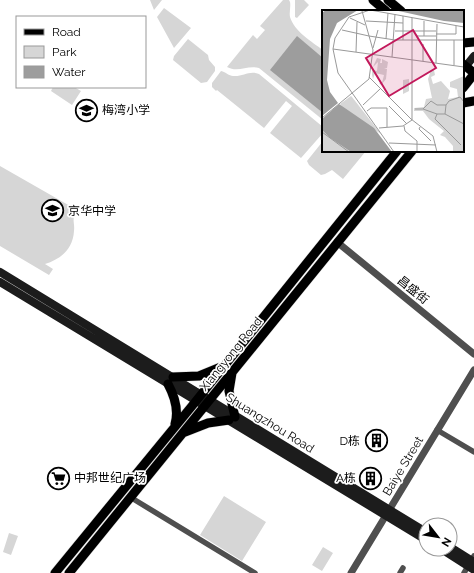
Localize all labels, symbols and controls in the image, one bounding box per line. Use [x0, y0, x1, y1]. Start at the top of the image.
inset map [322, 10, 464, 152]
legend [16, 16, 146, 88]
text: Road [52, 25, 81, 39]
text: Park [52, 45, 77, 59]
text: Water [52, 65, 86, 79]
school or university icon: 梅湾小学 [74, 97, 100, 123]
place label: 梅湾小学 [102, 103, 150, 117]
school or university icon: 京华中学 [39, 198, 65, 224]
place label: 京华中学 [68, 204, 116, 218]
street label: 昌盛街 [395, 273, 431, 307]
street label: Xiangyong Road [197, 314, 265, 394]
street label: Shuangzhou Road [223, 390, 317, 456]
building icon: D栋 [363, 428, 389, 454]
place label: D栋 [339, 434, 360, 448]
street label: Baiye Street [380, 434, 426, 498]
supermarket icon: 中邦世纪广场 [45, 465, 71, 491]
building icon: A栋 [358, 465, 384, 491]
place label: 中邦世纪广场 [74, 471, 146, 485]
place label: A栋 [336, 471, 356, 485]
north arrow [418, 517, 458, 557]
text: N [438, 535, 454, 549]

